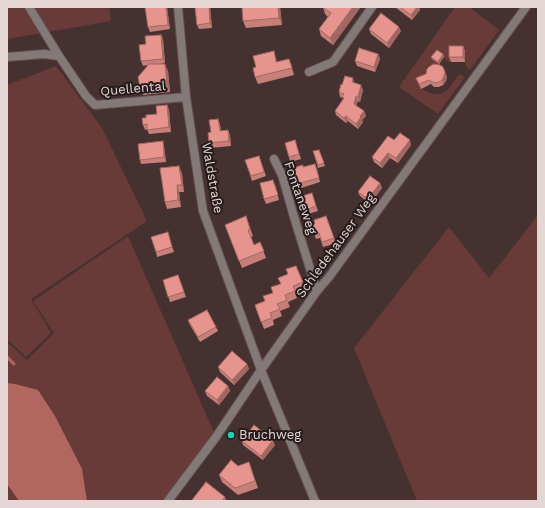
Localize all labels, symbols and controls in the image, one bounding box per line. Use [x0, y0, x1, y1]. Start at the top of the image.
street label: Quellental [100, 78, 166, 100]
street label: Waldstraße [198, 141, 226, 215]
street label: Fontaneweg [280, 159, 320, 237]
street label: Schledehauser Weg [293, 191, 379, 301]
place label: Bruchweg [239, 427, 301, 443]
marker: Bruchweg [226, 430, 236, 440]

